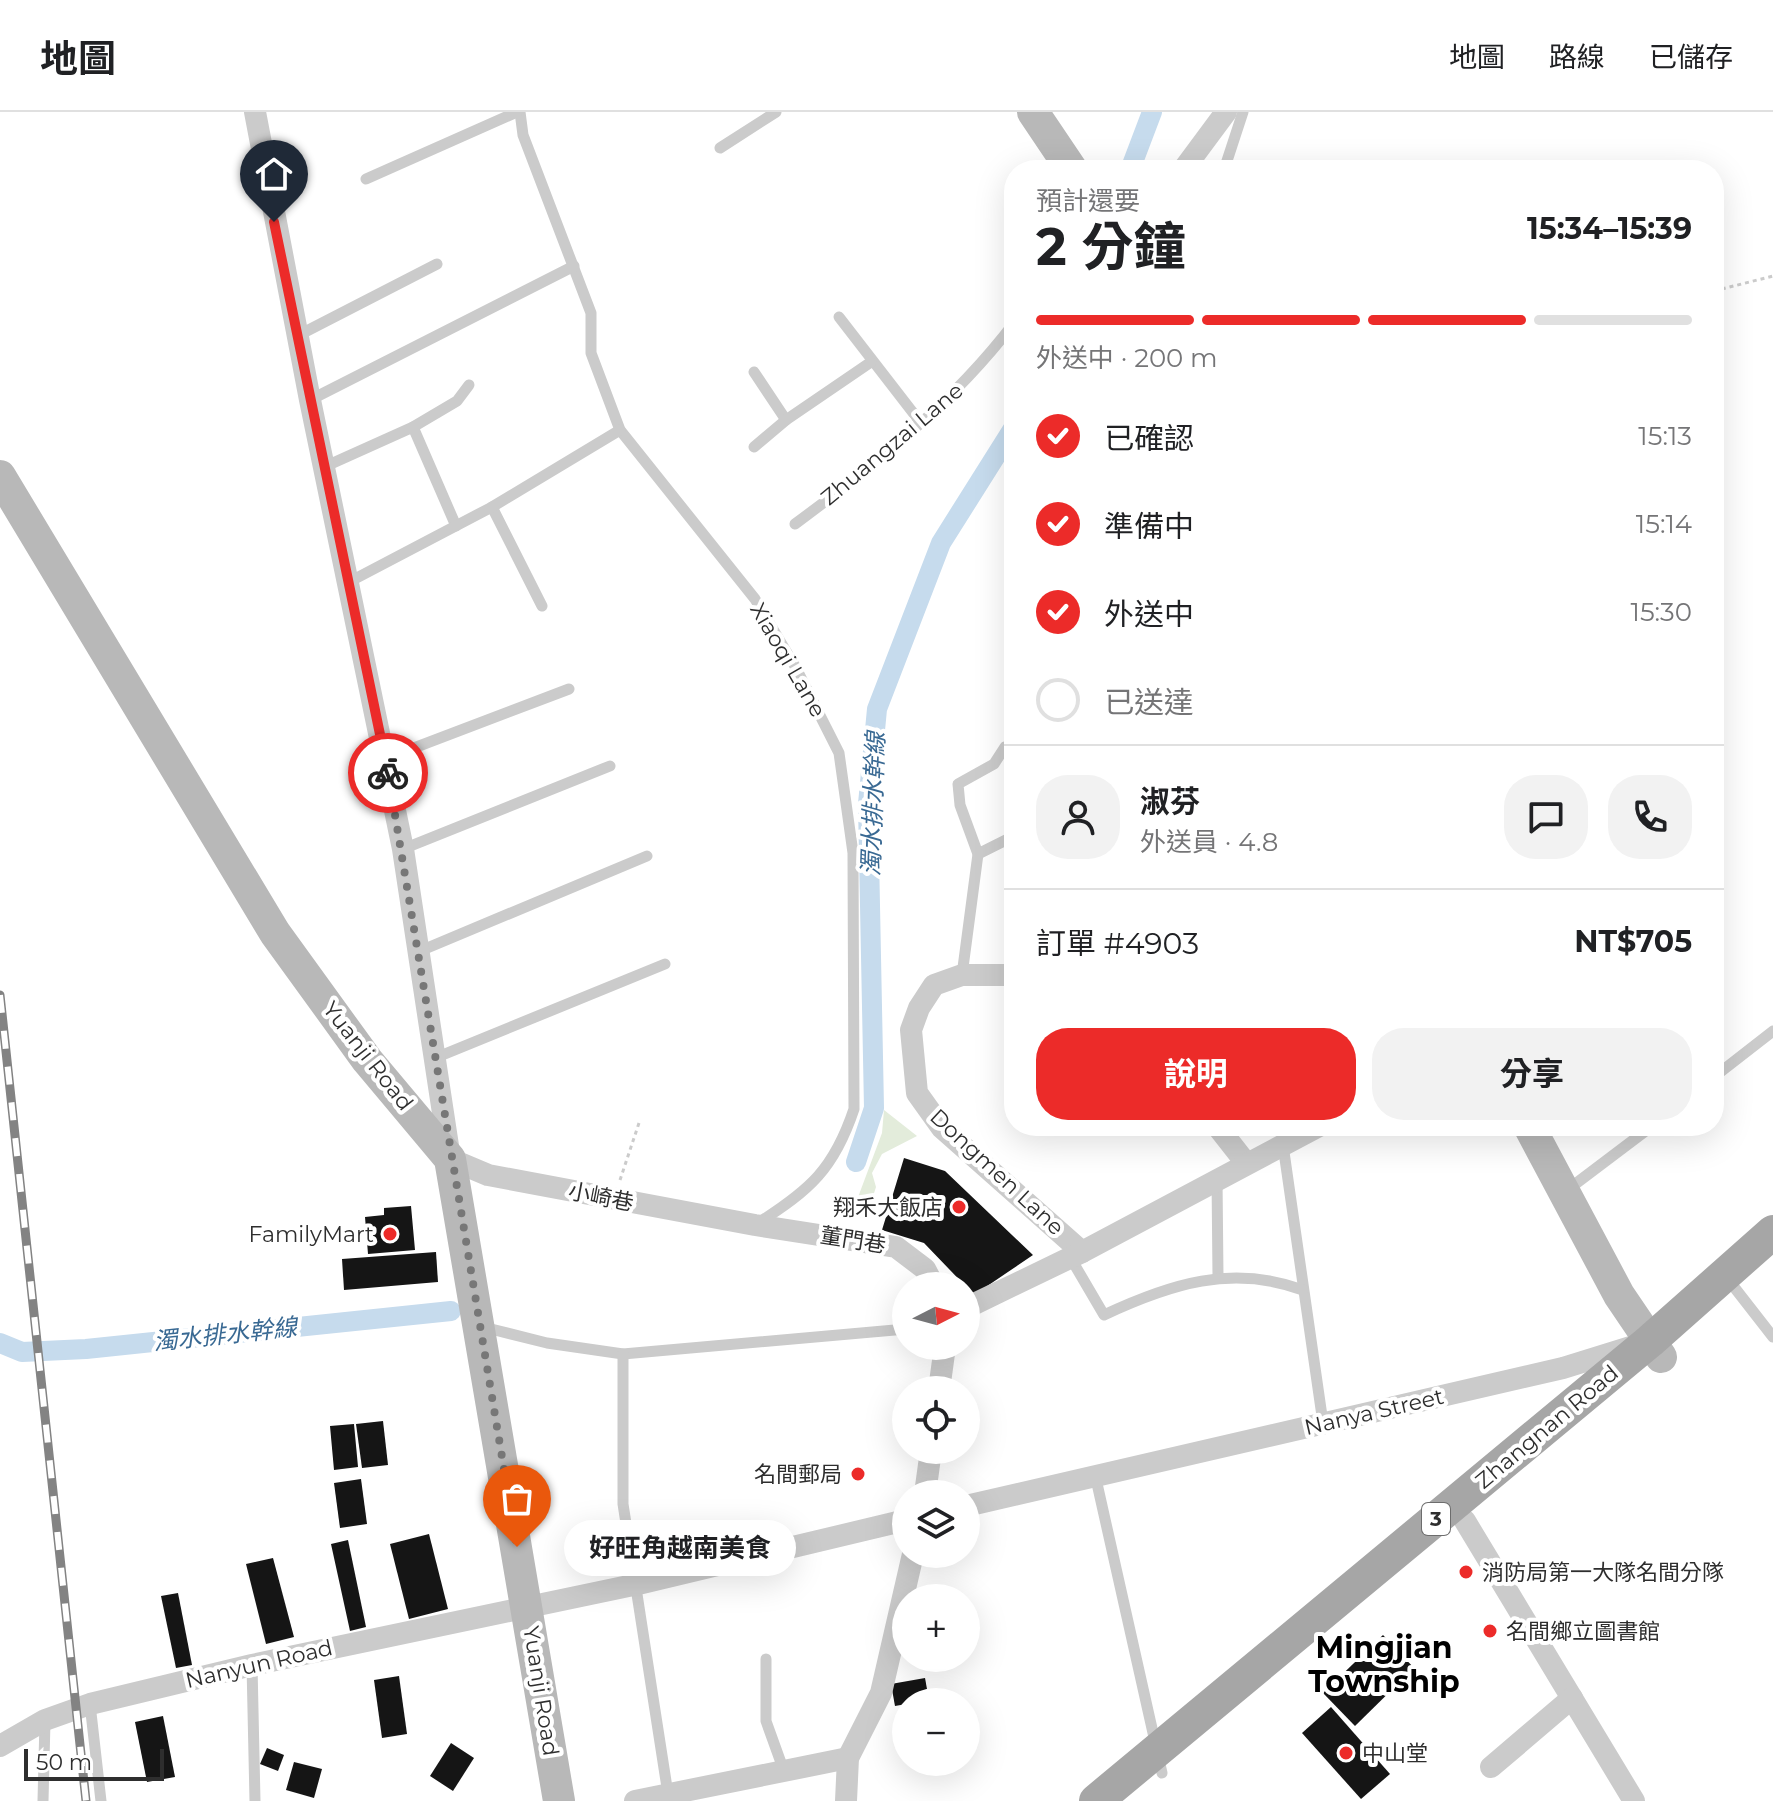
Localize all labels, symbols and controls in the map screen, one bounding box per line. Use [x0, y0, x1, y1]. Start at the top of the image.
text: 地圖 [40, 35, 116, 82]
text: 地圖 [1449, 40, 1505, 74]
text: 路線 [1549, 40, 1605, 74]
text: 已儲存 [1649, 40, 1733, 74]
pin [240, 140, 308, 222]
icon: home [252, 152, 296, 196]
text: 預計還要 [1036, 185, 1140, 217]
text: 15:34–15:39 [1527, 210, 1692, 247]
text: 2 分鐘 [1036, 215, 1185, 278]
text: 外送中 · 200 m [1036, 342, 1218, 374]
street label: Zhuangzai Lane [816, 377, 968, 511]
icon: check [1036, 414, 1080, 458]
text: 已確認 [1104, 420, 1194, 457]
text: 15:13 [1638, 420, 1692, 452]
icon: check [1036, 502, 1080, 546]
text: 準備中 [1104, 508, 1194, 545]
text: 15:14 [1636, 508, 1692, 540]
icon: check [1036, 590, 1080, 634]
text: 外送中 [1104, 596, 1194, 633]
text: 15:30 [1631, 596, 1692, 628]
street label: Xiaoqi Lane [744, 598, 832, 722]
text: 已送達 [1104, 684, 1194, 721]
water label: 濁水排水幹線 [856, 729, 890, 876]
courier [348, 733, 428, 813]
icon: bike [366, 751, 410, 795]
button: person [1036, 775, 1120, 859]
button: chat [1504, 775, 1588, 859]
button: phone [1608, 775, 1692, 859]
text: 淑芬 [1140, 783, 1200, 820]
text: 外送員 · 4.8 [1140, 826, 1278, 858]
text: NT$705 [1574, 923, 1692, 960]
text: 訂單 #4903 [1036, 925, 1199, 962]
street label: Yuanji Road [317, 996, 419, 1116]
button: 說明 [1036, 1028, 1356, 1120]
button: 分享 [1372, 1028, 1692, 1120]
street label: Dongmen Lane [924, 1103, 1070, 1241]
street label: 小崎巷 [566, 1177, 636, 1217]
place label: 翔禾大飯店 [833, 1194, 943, 1221]
marker: 翔禾大飯店 [950, 1198, 968, 1216]
place label: FamilyMart [248, 1221, 374, 1248]
street label: 董門巷 [818, 1222, 888, 1258]
marker: FamilyMart [381, 1225, 399, 1243]
north arrow [892, 1272, 980, 1360]
map controls [892, 1272, 980, 1776]
water label: 濁水排水幹線 [152, 1312, 301, 1356]
street label: Zhangnan Road [1470, 1359, 1624, 1495]
button: locate [892, 1376, 980, 1464]
street label: Nanya Street [1302, 1383, 1446, 1441]
place label: 名間郵局 [754, 1461, 842, 1488]
pin [483, 1465, 551, 1547]
marker: 名間郵局 [849, 1465, 867, 1483]
icon: bag [495, 1477, 539, 1521]
button: layers [892, 1480, 980, 1568]
road number: 3 [1422, 1503, 1450, 1535]
callout: 好旺角越南美食 [565, 1519, 797, 1575]
text: 好旺角越南美食 [589, 1532, 771, 1564]
place label: 消防局第一大隊名間分隊 [1482, 1559, 1724, 1586]
marker: 消防局第一大隊名間分隊 [1457, 1563, 1475, 1581]
button: + [892, 1584, 980, 1672]
place label: 名間鄉立圖書館 [1506, 1618, 1660, 1645]
marker: 名間鄉立圖書館 [1481, 1622, 1499, 1640]
street label: Yuanji Road [517, 1624, 565, 1758]
district label: Mingjian Township [1308, 1629, 1460, 1700]
street label: Nanyun Road [183, 1634, 335, 1694]
button: − [892, 1688, 980, 1776]
place label: 中山堂 [1362, 1740, 1428, 1767]
marker: 中山堂 [1337, 1744, 1355, 1762]
scale bar [24, 1745, 164, 1781]
text: 50 m [36, 1749, 92, 1776]

